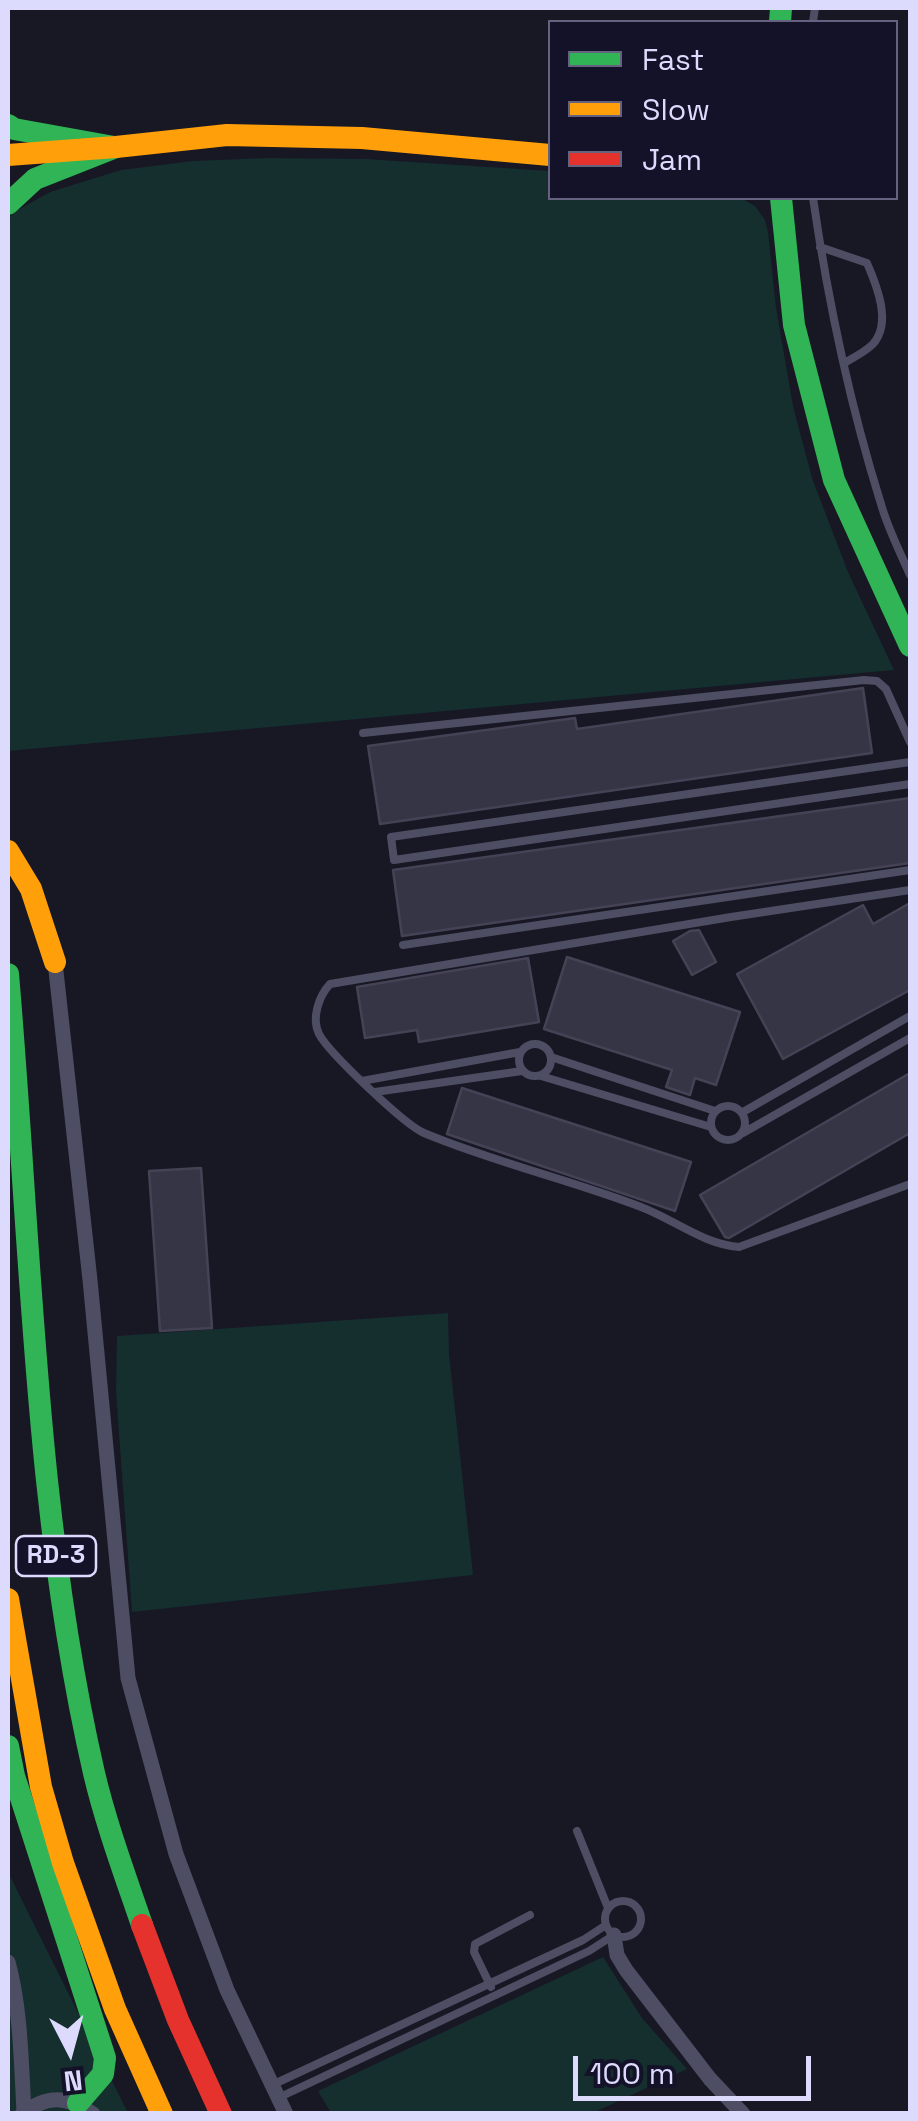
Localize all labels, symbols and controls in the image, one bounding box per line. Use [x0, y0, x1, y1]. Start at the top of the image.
legend [548, 20, 898, 200]
text: Fast [642, 40, 704, 79]
text: Slow [642, 90, 710, 129]
text: Jam [642, 140, 702, 179]
road number: RD-3 [16, 1536, 96, 1576]
north arrow [20, 2001, 120, 2101]
scale bar [578, 2036, 816, 2098]
text: 100 m [590, 2054, 675, 2093]
text: N [62, 2062, 84, 2100]

